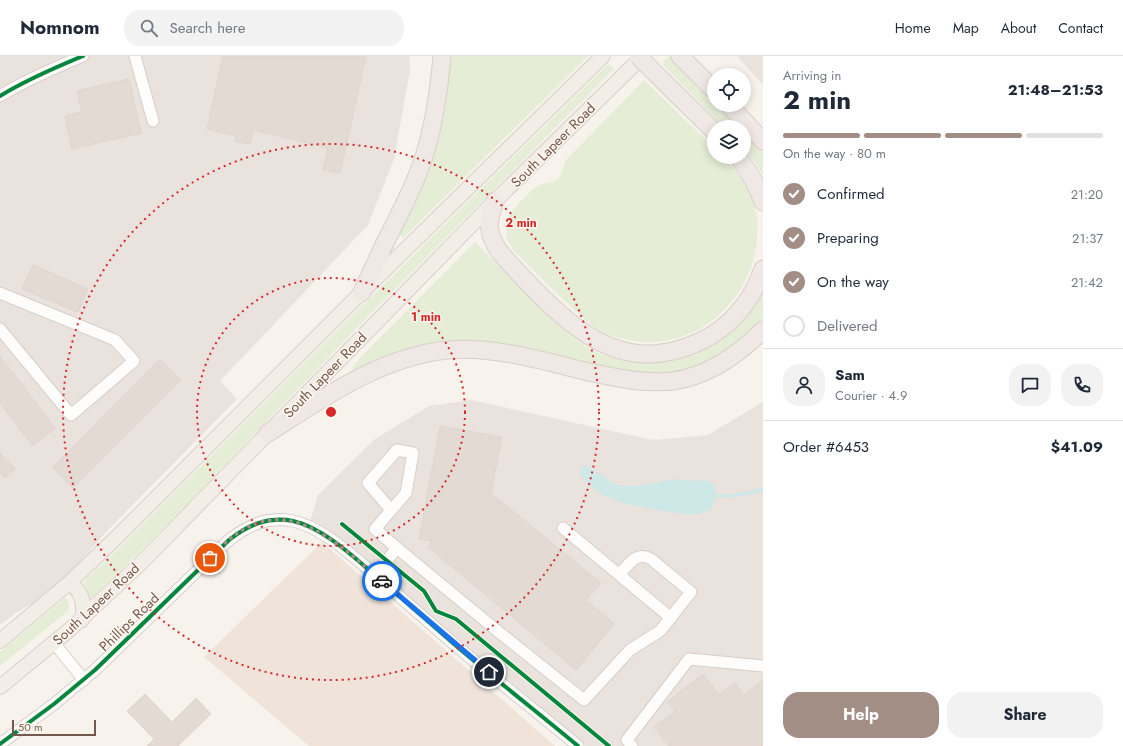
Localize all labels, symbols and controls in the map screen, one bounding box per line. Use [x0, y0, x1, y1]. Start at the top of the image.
search box [124, 10, 404, 46]
text: Nomnom [20, 14, 100, 41]
icon: search [138, 17, 160, 39]
text: Search here [170, 17, 245, 39]
text: Home [895, 18, 931, 38]
text: Map [953, 18, 979, 38]
text: About [1001, 18, 1036, 38]
text: Contact [1058, 18, 1103, 38]
text: Arriving in [783, 66, 841, 85]
map controls [707, 68, 751, 164]
button: locate [707, 68, 751, 112]
text: 21:48–21:53 [1008, 79, 1103, 101]
text: 2 min [783, 81, 851, 119]
street label: South Lapeer Road [506, 98, 600, 192]
button: layers [707, 120, 751, 164]
text: On the way · 80 m [783, 144, 886, 163]
icon: check [783, 183, 805, 205]
text: Confirmed [817, 183, 885, 205]
text: 21:20 [1071, 185, 1103, 204]
text: 2 min [505, 214, 537, 232]
icon: check [783, 227, 805, 249]
text: Preparing [817, 227, 879, 249]
text: 21:37 [1072, 229, 1103, 248]
icon: check [783, 271, 805, 293]
text: On the way [817, 271, 889, 293]
text: 21:42 [1071, 273, 1103, 292]
text: 1 min [411, 308, 441, 326]
text: Delivered [817, 315, 878, 337]
street label: South Lapeer Road [279, 328, 371, 422]
button: person [783, 364, 825, 406]
text: Sam [835, 364, 865, 386]
button: chat [1009, 364, 1051, 406]
button: phone [1061, 364, 1103, 406]
text: Courier · 4.9 [835, 386, 908, 405]
centre of rings [324, 405, 338, 419]
text: Order #6453 [783, 436, 869, 458]
text: $41.09 [1051, 436, 1103, 458]
pin [193, 541, 227, 575]
icon: bag [199, 547, 221, 569]
street label: South Lapeer Road [48, 558, 144, 650]
courier [362, 561, 402, 601]
icon: car [371, 570, 393, 592]
street label: Phillips Road [94, 588, 164, 656]
pin [472, 655, 506, 689]
icon: home [478, 661, 500, 683]
button: Help [783, 692, 939, 738]
button: Share [947, 692, 1103, 738]
scale bar [12, 718, 96, 737]
text: 50 m [18, 719, 43, 735]

